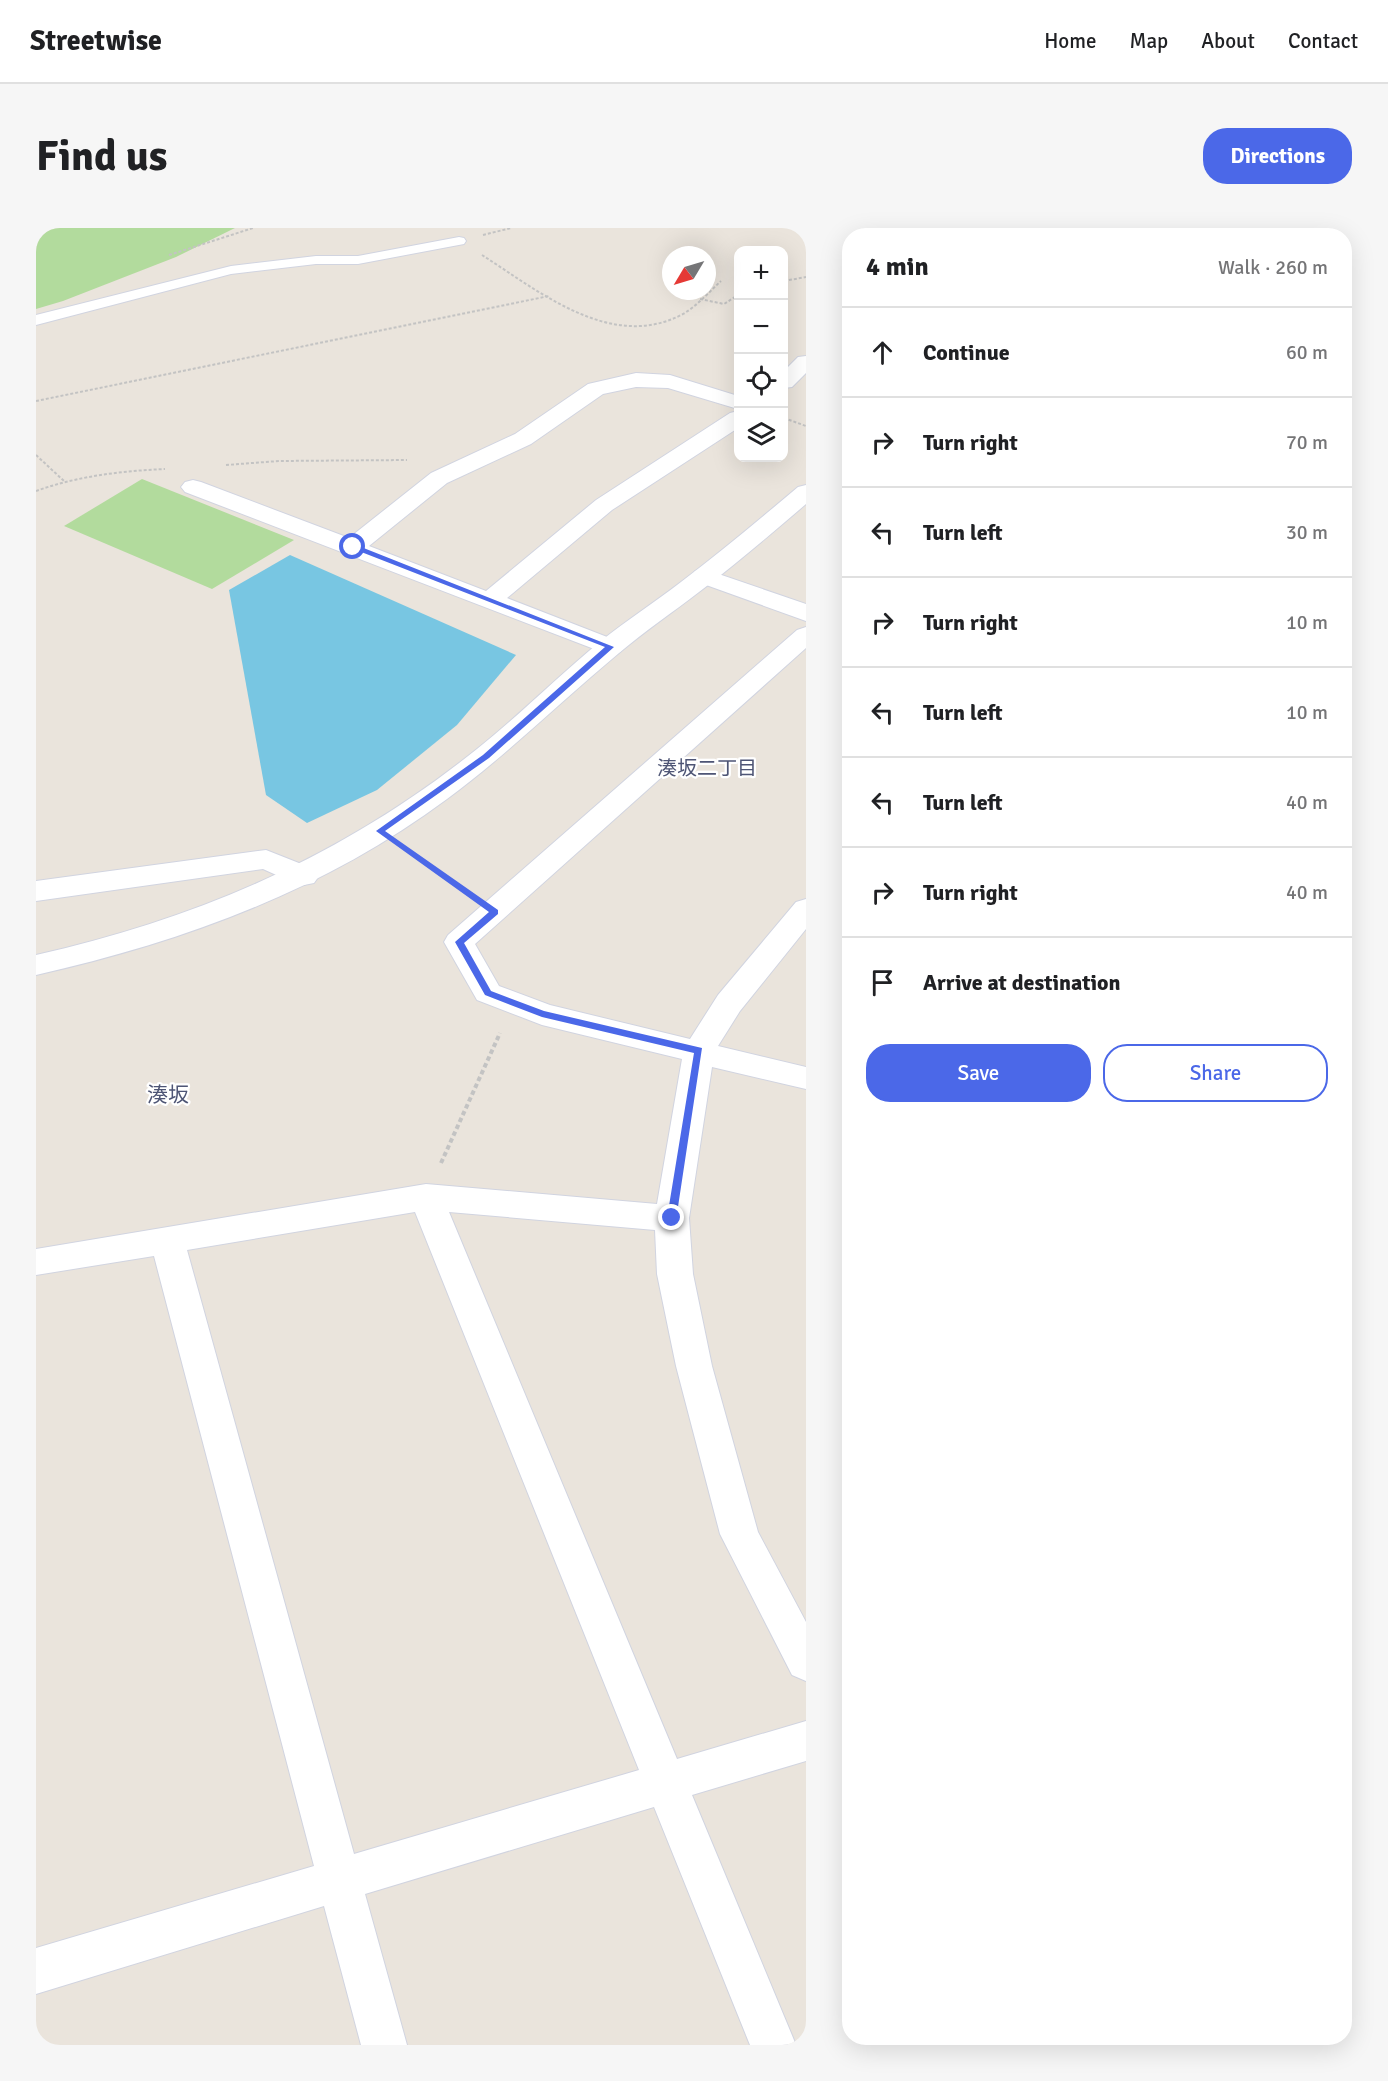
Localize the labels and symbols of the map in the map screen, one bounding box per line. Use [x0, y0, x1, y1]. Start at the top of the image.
north arrow [662, 246, 716, 300]
route start [339, 533, 365, 559]
district label: 湊坂二丁目 [657, 756, 757, 781]
district label: 湊坂 [147, 1082, 189, 1108]
route end [658, 1204, 684, 1230]

